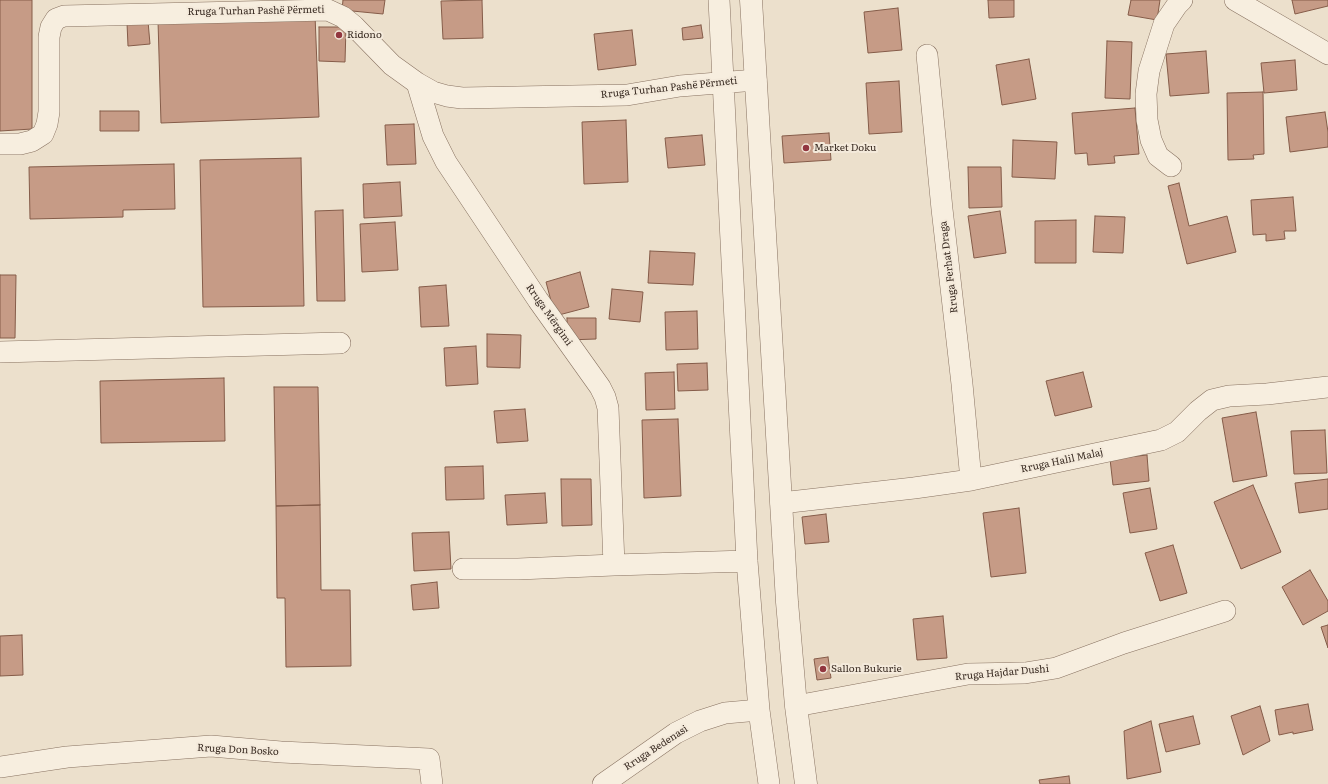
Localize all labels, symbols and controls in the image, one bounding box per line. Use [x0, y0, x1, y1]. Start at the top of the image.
street label: Rruga Turhan Pashë Përmeti [187, 4, 325, 18]
place label: Ridono [347, 29, 382, 41]
marker: Ridono [334, 30, 344, 40]
street label: Rruga Turhan Pashë Përmeti [600, 75, 738, 101]
place label: Market Doku [814, 142, 876, 154]
marker: Market Doku [801, 143, 811, 153]
street label: Rruga Ferhat Draga [937, 220, 961, 314]
street label: Rruga Mërgimi [523, 282, 575, 348]
street label: Rruga Halil Malaj [1020, 446, 1104, 476]
place label: Sallon Bukurie [831, 663, 902, 675]
street label: Rruga Hajdar Dushi [954, 663, 1050, 683]
marker: Sallon Bukurie [818, 664, 828, 674]
street label: Rruga Bedenasi [622, 723, 690, 773]
street label: Rruga Don Bosko [197, 742, 279, 758]

